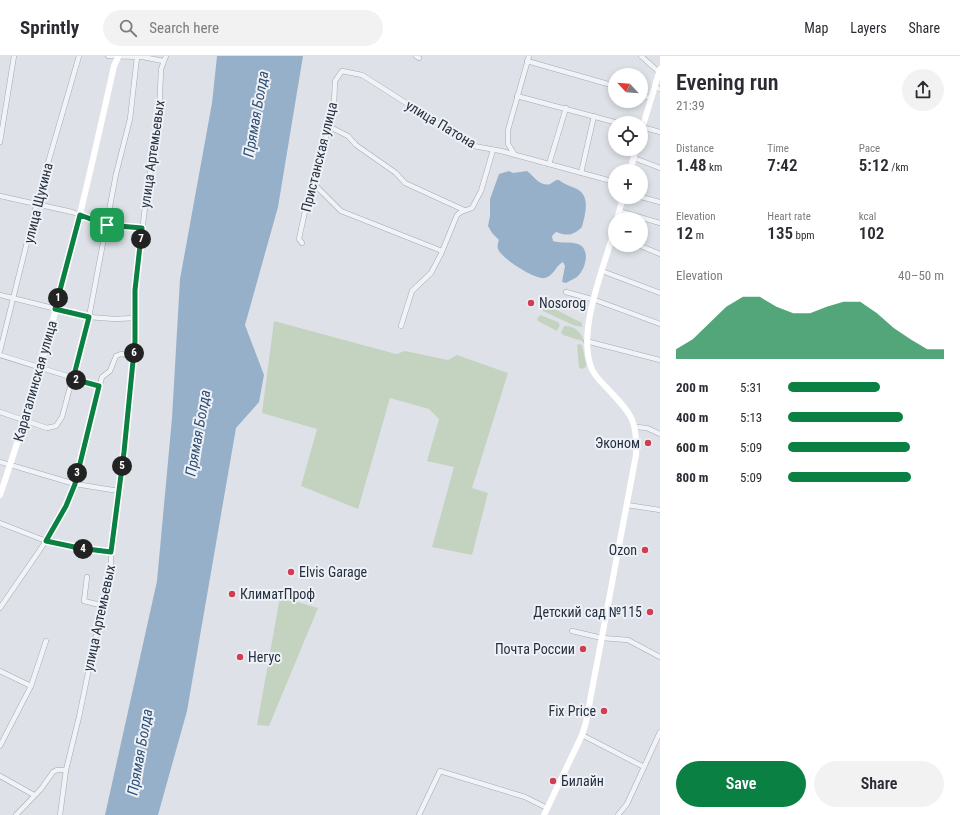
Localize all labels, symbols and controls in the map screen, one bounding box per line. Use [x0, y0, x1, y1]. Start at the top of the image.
search box [103, 10, 383, 46]
text: Sprintly [20, 16, 79, 39]
icon: search [117, 17, 139, 39]
text: Search here [149, 19, 219, 37]
text: Map [804, 20, 828, 36]
text: Layers [850, 20, 887, 36]
text: Share [909, 20, 940, 36]
north arrow [608, 68, 648, 108]
map controls [608, 68, 648, 252]
water label: Прямая Болда [240, 69, 272, 159]
button: share [902, 69, 944, 111]
text: Evening run [676, 70, 778, 95]
street label: улица Патона [403, 97, 479, 151]
text: 21:39 [676, 98, 705, 113]
street label: улица Артемьевых [137, 99, 167, 209]
street label: Пристанская улица [298, 100, 340, 214]
button: locate [608, 116, 648, 156]
text: Distance [676, 142, 714, 155]
text: Time [767, 142, 789, 155]
text: Pace [859, 142, 880, 155]
text: 1.48 [676, 155, 707, 175]
text: 7:42 [767, 155, 797, 175]
text: 5:12 [859, 155, 889, 175]
street label: улица Щукина [20, 161, 56, 245]
text: km [707, 161, 722, 174]
text: /km [889, 161, 909, 174]
button: + [608, 164, 648, 204]
pin [90, 208, 124, 242]
text: Elevation [676, 210, 716, 223]
text: Heart rate [767, 210, 811, 223]
text: kcal [859, 210, 876, 223]
button: − [608, 212, 648, 252]
icon: arrive [96, 214, 118, 236]
text: 12 [676, 223, 693, 243]
text: 135 [767, 223, 793, 243]
text: 102 [859, 223, 884, 243]
pin: 7 [131, 229, 151, 249]
text: m [693, 229, 704, 242]
text: bpm [793, 229, 815, 242]
text: 7 [138, 232, 144, 245]
text: Elevation [676, 268, 723, 283]
text: 40–50 m [898, 268, 944, 283]
pin: 1 [48, 288, 68, 308]
text: 1 [55, 291, 61, 304]
place label: Nosorog [539, 295, 586, 311]
marker: Nosorog [526, 298, 536, 308]
street label: Карагалинская улица [10, 319, 60, 443]
pin: 6 [124, 343, 144, 363]
text: 6 [131, 346, 137, 359]
pin: 2 [66, 370, 86, 390]
text: 2 [73, 373, 79, 386]
text: 200 m [676, 380, 708, 395]
text: 5:31 [740, 380, 762, 395]
water label: Прямая Болда [182, 388, 214, 478]
text: 400 m [676, 410, 708, 425]
text: 5:13 [740, 410, 762, 425]
place label: Эконом [595, 435, 640, 451]
marker: Эконом [643, 438, 653, 448]
text: 600 m [676, 440, 708, 455]
text: 5:09 [740, 440, 762, 455]
pin: 5 [112, 456, 132, 476]
text: 5 [119, 459, 125, 472]
pin: 3 [67, 463, 87, 483]
text: 3 [74, 466, 80, 479]
text: 800 m [676, 470, 708, 485]
text: 5:09 [740, 470, 762, 485]
pin: 4 [73, 539, 93, 559]
text: 4 [80, 542, 86, 555]
place label: Ozon [609, 542, 637, 558]
marker: Ozon [640, 545, 650, 555]
street label: улица Артемьевых [80, 563, 118, 673]
place label: Elvis Garage [299, 564, 368, 580]
marker: Elvis Garage [286, 567, 296, 577]
place label: КлиматПроф [240, 586, 315, 602]
marker: КлиматПроф [227, 589, 237, 599]
place label: Детский сад №115 [533, 604, 642, 620]
marker: Детский сад №115 [645, 607, 655, 617]
place label: Почта России [495, 641, 575, 657]
marker: Почта России [578, 644, 588, 654]
place label: Негус [248, 649, 281, 665]
marker: Негус [235, 652, 245, 662]
place label: Fix Price [548, 703, 596, 719]
marker: Fix Price [599, 706, 609, 716]
water label: Прямая Болда [124, 707, 156, 797]
button: Save [676, 761, 806, 807]
button: Share [814, 761, 944, 807]
place label: Билайн [561, 773, 604, 789]
marker: Билайн [548, 776, 558, 786]

